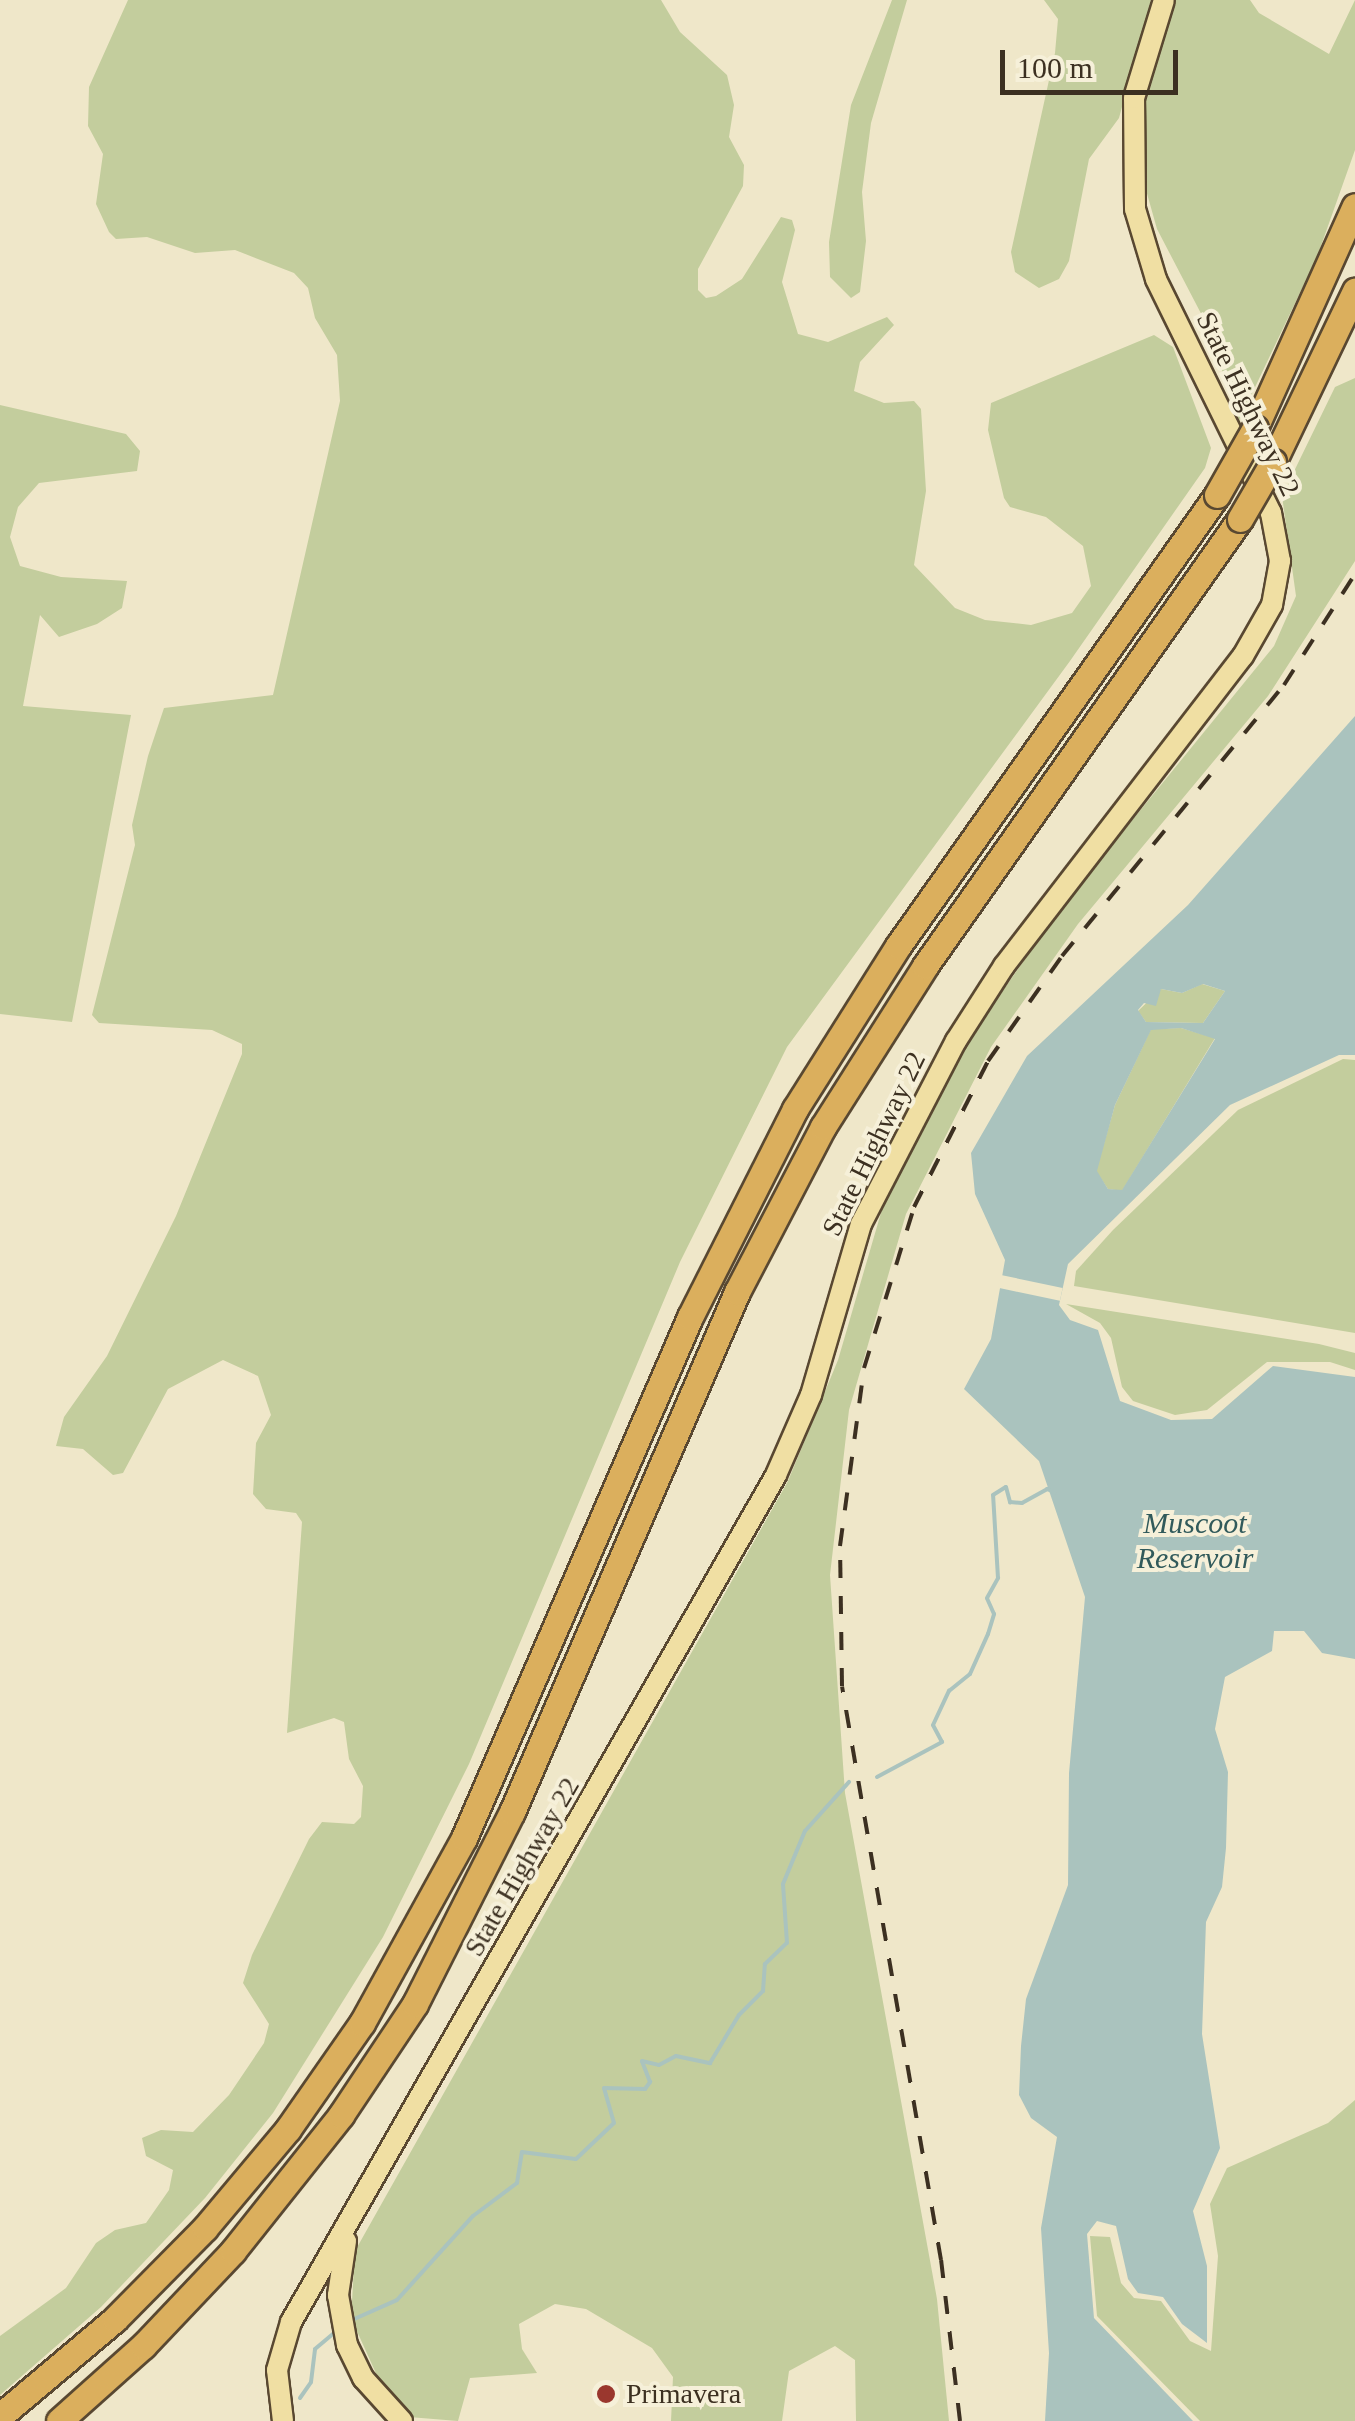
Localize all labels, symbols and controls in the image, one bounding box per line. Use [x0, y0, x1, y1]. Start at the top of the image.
scale bar [1005, 30, 1182, 92]
text: 100 m [1017, 51, 1093, 84]
street label: State Highway 22 [1189, 306, 1307, 502]
street label: State Highway 22 [815, 1046, 933, 1242]
water label: Muscoot Reservoir [1137, 1505, 1253, 1576]
street label: State Highway 22 [457, 1772, 587, 1962]
place label: Primavera [626, 2377, 741, 2411]
marker: Primavera [595, 2383, 617, 2405]

